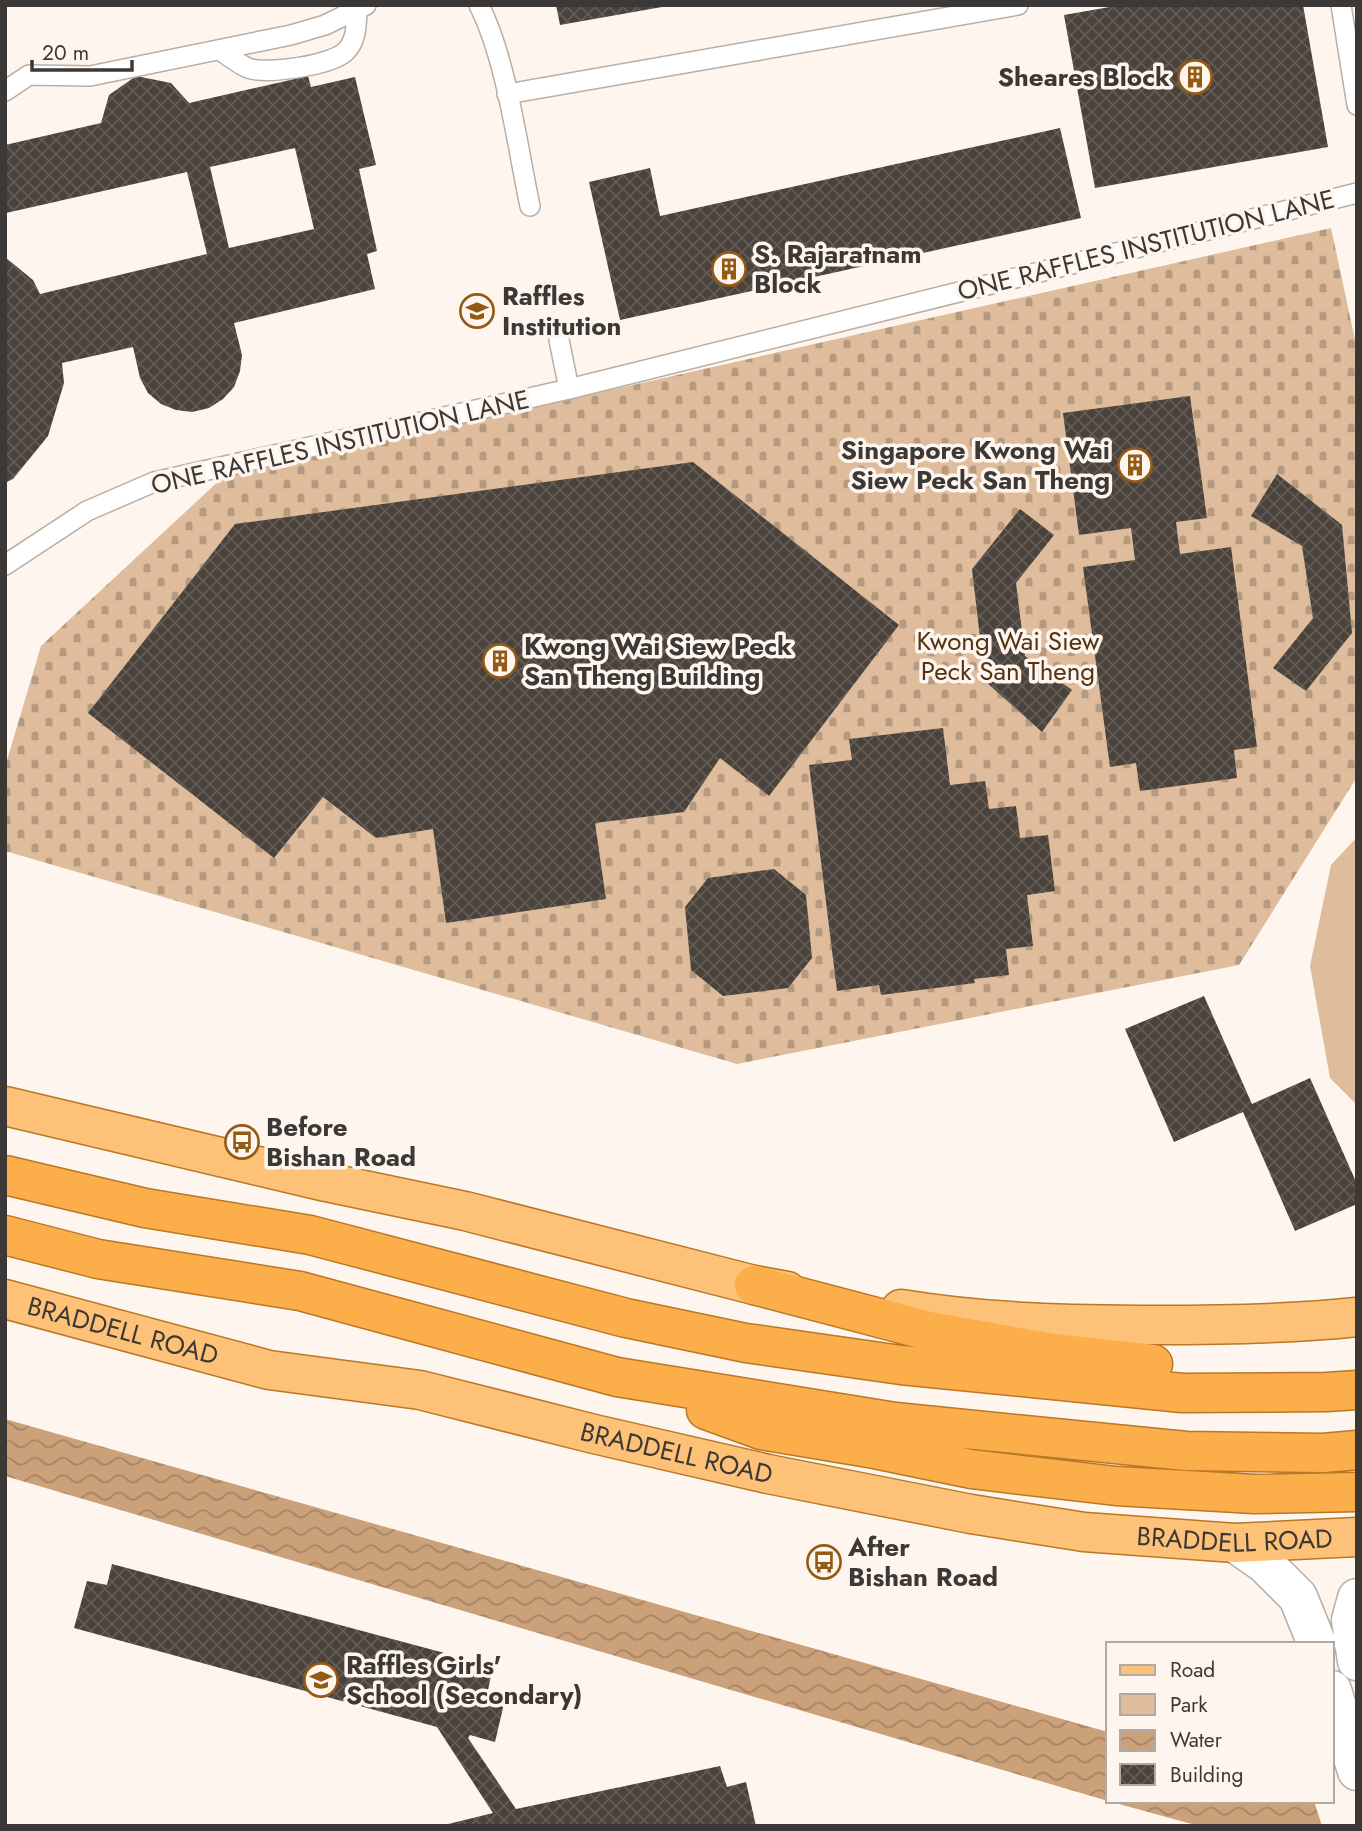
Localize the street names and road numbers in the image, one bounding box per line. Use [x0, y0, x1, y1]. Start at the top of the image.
street label: ONE RAFFLES INSTITUTION LANE [954, 180, 1338, 310]
street label: ONE RAFFLES INSTITUTION LANE [147, 380, 533, 504]
street label: BRADDELL ROAD [23, 1287, 223, 1375]
street label: BRADDELL ROAD [576, 1412, 777, 1494]
street label: BRADDELL ROAD [1135, 1517, 1334, 1562]

